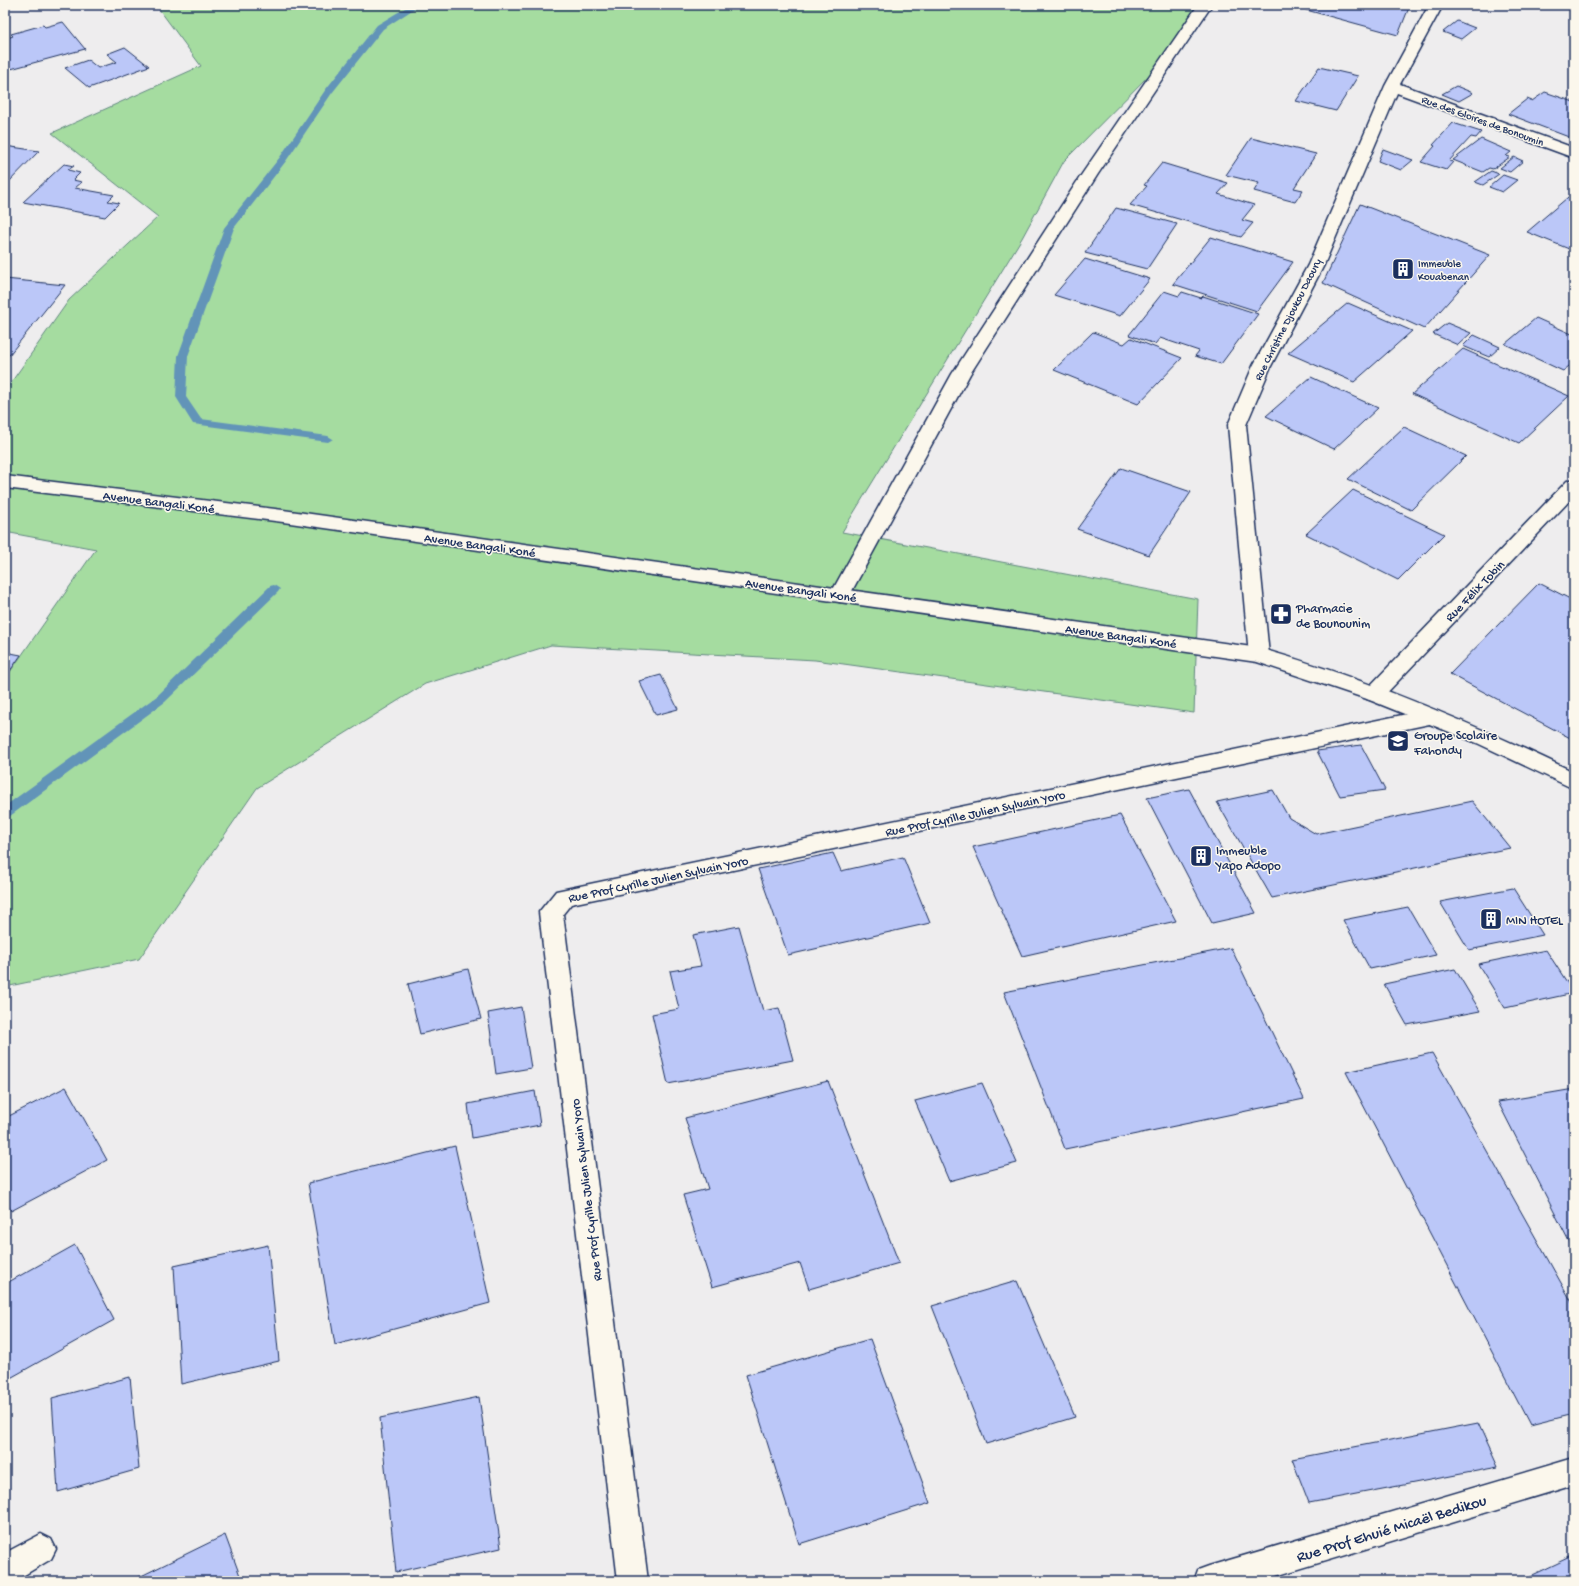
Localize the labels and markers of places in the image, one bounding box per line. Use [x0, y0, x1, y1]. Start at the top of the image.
building icon: Immeuble Kouabenan [1390, 256, 1416, 282]
place label: Immeuble Kouabenan [1418, 259, 1470, 284]
pharmacy icon: Pharmacie de Bounounim [1268, 601, 1294, 627]
place label: Pharmacie de Bounounim [1295, 602, 1370, 632]
school or university icon: Groupe Scolaire Fahondy [1385, 728, 1411, 754]
place label: Groupe Scolaire Fahondy [1413, 729, 1498, 759]
building icon: Immeuble Yapo Adopo [1188, 843, 1214, 869]
place label: Immeuble Yapo Adopo [1215, 844, 1281, 874]
building icon: MIN HOTEL [1478, 906, 1504, 932]
place label: MIN HOTEL [1506, 914, 1564, 929]

